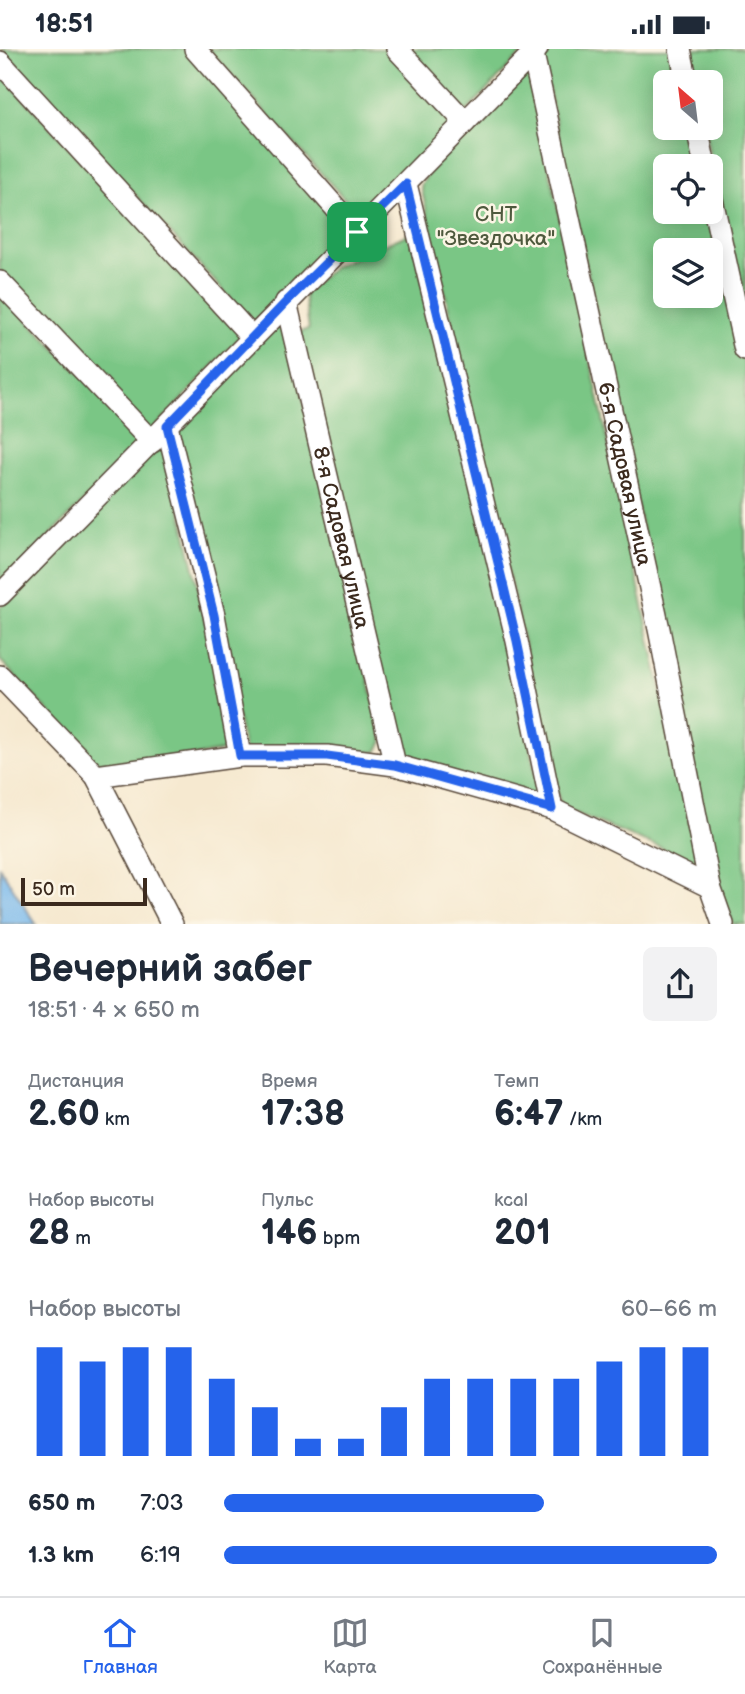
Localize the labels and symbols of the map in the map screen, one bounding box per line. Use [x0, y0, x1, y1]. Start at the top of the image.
north arrow [653, 70, 723, 140]
pin [327, 202, 387, 262]
park label: СНТ "Звездочка" [437, 202, 555, 251]
street label: 6-я Садовая улица [592, 380, 657, 569]
street label: 8-я Садовая улица [307, 444, 375, 632]
scale bar [21, 875, 147, 907]

